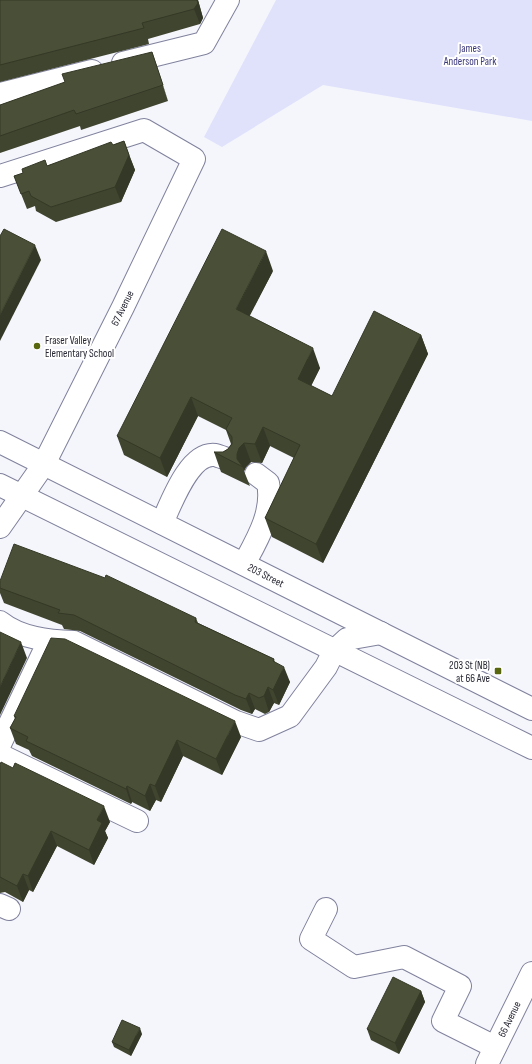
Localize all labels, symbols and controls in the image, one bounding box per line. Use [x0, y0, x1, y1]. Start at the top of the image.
park label: James Anderson Park [443, 42, 497, 68]
street label: 67 Avenue [108, 288, 137, 328]
place label: Fraser Valley Elementary School [45, 334, 114, 360]
marker: Fraser Valley Elementary School [32, 341, 42, 351]
street label: 203 Street [245, 561, 287, 590]
place label: 203 St (NB) at 66 Ave [449, 659, 490, 685]
marker: 203 St (NB) at 66 Ave [493, 666, 503, 676]
street label: 66 Avenue [495, 999, 524, 1039]

